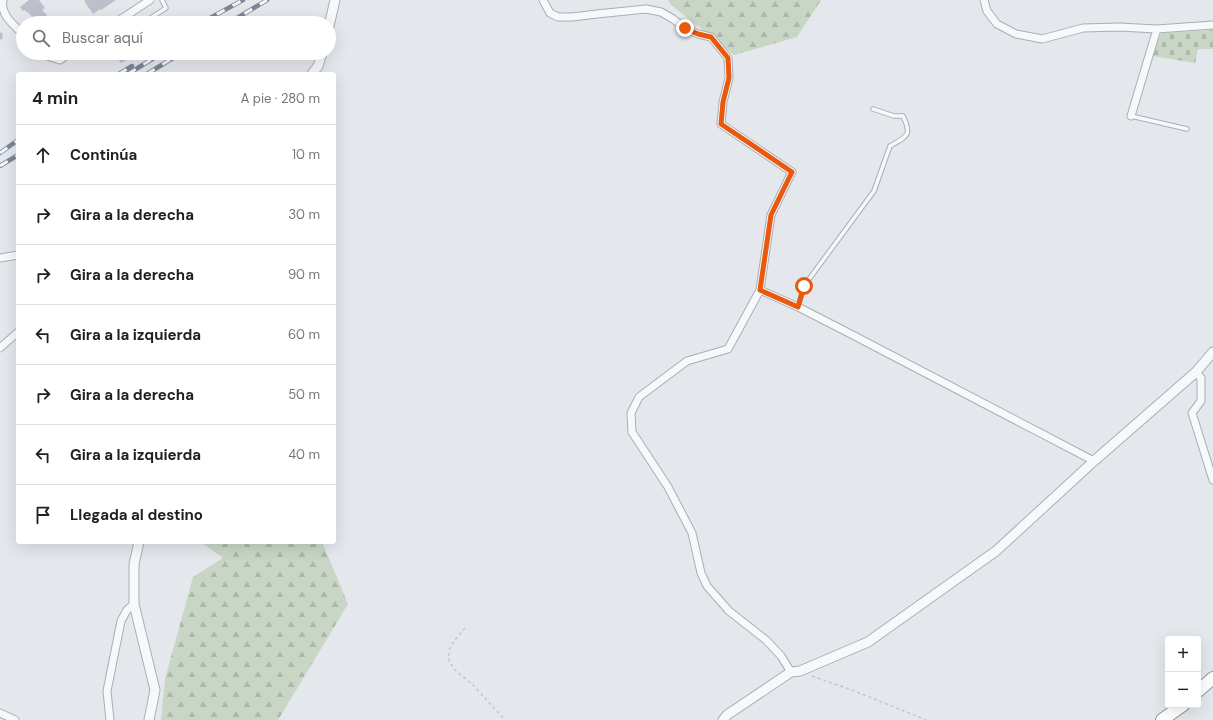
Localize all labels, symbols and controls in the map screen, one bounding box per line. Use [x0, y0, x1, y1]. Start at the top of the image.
search box [16, 16, 336, 60]
route end [676, 19, 694, 37]
icon: search [30, 27, 52, 49]
text: Buscar aquí [62, 28, 143, 48]
text: 4 min [32, 87, 78, 109]
text: A pie · 280 m [241, 90, 320, 107]
icon: ahead [32, 144, 54, 166]
text: Continúa [70, 145, 137, 165]
text: 10 m [292, 146, 320, 163]
icon: right [32, 204, 54, 226]
text: Gira a la derecha [70, 205, 194, 225]
text: 30 m [288, 206, 320, 223]
icon: right [32, 264, 54, 286]
text: Gira a la derecha [70, 265, 194, 285]
text: 90 m [288, 266, 320, 283]
route start [795, 277, 813, 295]
icon: left [32, 324, 54, 346]
text: Gira a la izquierda [70, 325, 201, 345]
text: 60 m [288, 326, 320, 343]
icon: right [32, 384, 54, 406]
text: Gira a la derecha [70, 385, 194, 405]
text: 50 m [288, 386, 320, 403]
icon: left [32, 444, 54, 466]
text: Gira a la izquierda [70, 445, 201, 465]
text: 40 m [288, 446, 320, 463]
icon: arrive [32, 504, 54, 526]
text: Llegada al destino [70, 505, 203, 525]
map controls [1165, 636, 1201, 708]
button: + [1165, 636, 1201, 672]
button: − [1165, 672, 1201, 708]

